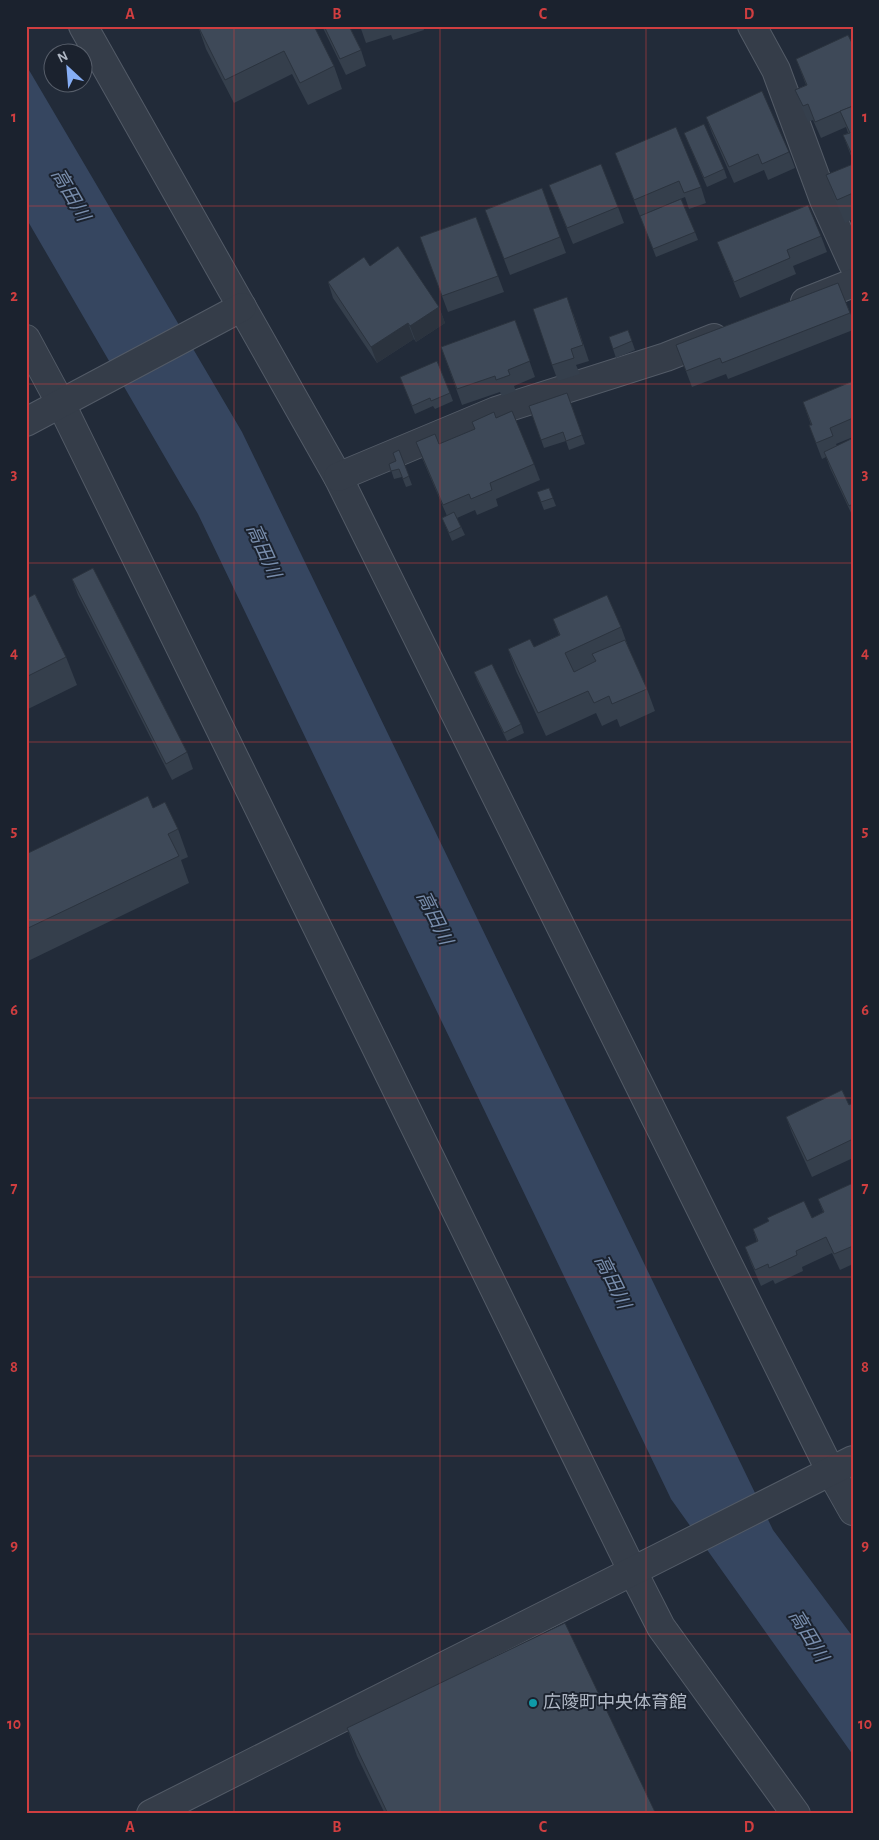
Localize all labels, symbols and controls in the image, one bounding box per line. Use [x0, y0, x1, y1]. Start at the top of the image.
text: A [125, 6, 135, 22]
text: B [332, 6, 342, 22]
text: C [539, 6, 548, 22]
text: D [744, 6, 755, 22]
north arrow [42, 42, 92, 92]
text: N [55, 49, 70, 66]
text: 1 [11, 109, 17, 125]
text: 1 [862, 109, 868, 125]
water label: 高田川 [48, 165, 94, 226]
text: 2 [10, 288, 18, 304]
text: 2 [861, 288, 869, 304]
text: 3 [11, 466, 18, 482]
text: 3 [862, 466, 869, 482]
water label: 高田川 [243, 521, 285, 583]
text: 4 [10, 645, 18, 661]
text: 4 [861, 645, 869, 661]
text: 5 [11, 823, 18, 839]
text: 5 [862, 823, 869, 839]
water label: 高田川 [413, 888, 457, 950]
text: 6 [10, 1002, 18, 1018]
text: 6 [861, 1002, 869, 1018]
text: 7 [11, 1180, 18, 1196]
text: 7 [862, 1180, 869, 1196]
water label: 高田川 [591, 1252, 635, 1314]
text: 8 [10, 1359, 18, 1375]
text: 8 [861, 1359, 869, 1375]
text: 9 [10, 1537, 18, 1553]
text: 9 [861, 1537, 869, 1553]
water label: 高田川 [785, 1606, 833, 1667]
place label: 広陵町中央体育館 [543, 1693, 687, 1712]
marker: 広陵町中央体育館 [527, 1697, 539, 1709]
text: 10 [7, 1716, 21, 1732]
text: 10 [858, 1716, 872, 1732]
text: A [125, 1819, 135, 1835]
text: B [332, 1819, 342, 1835]
text: C [539, 1819, 548, 1835]
text: D [744, 1819, 755, 1835]

